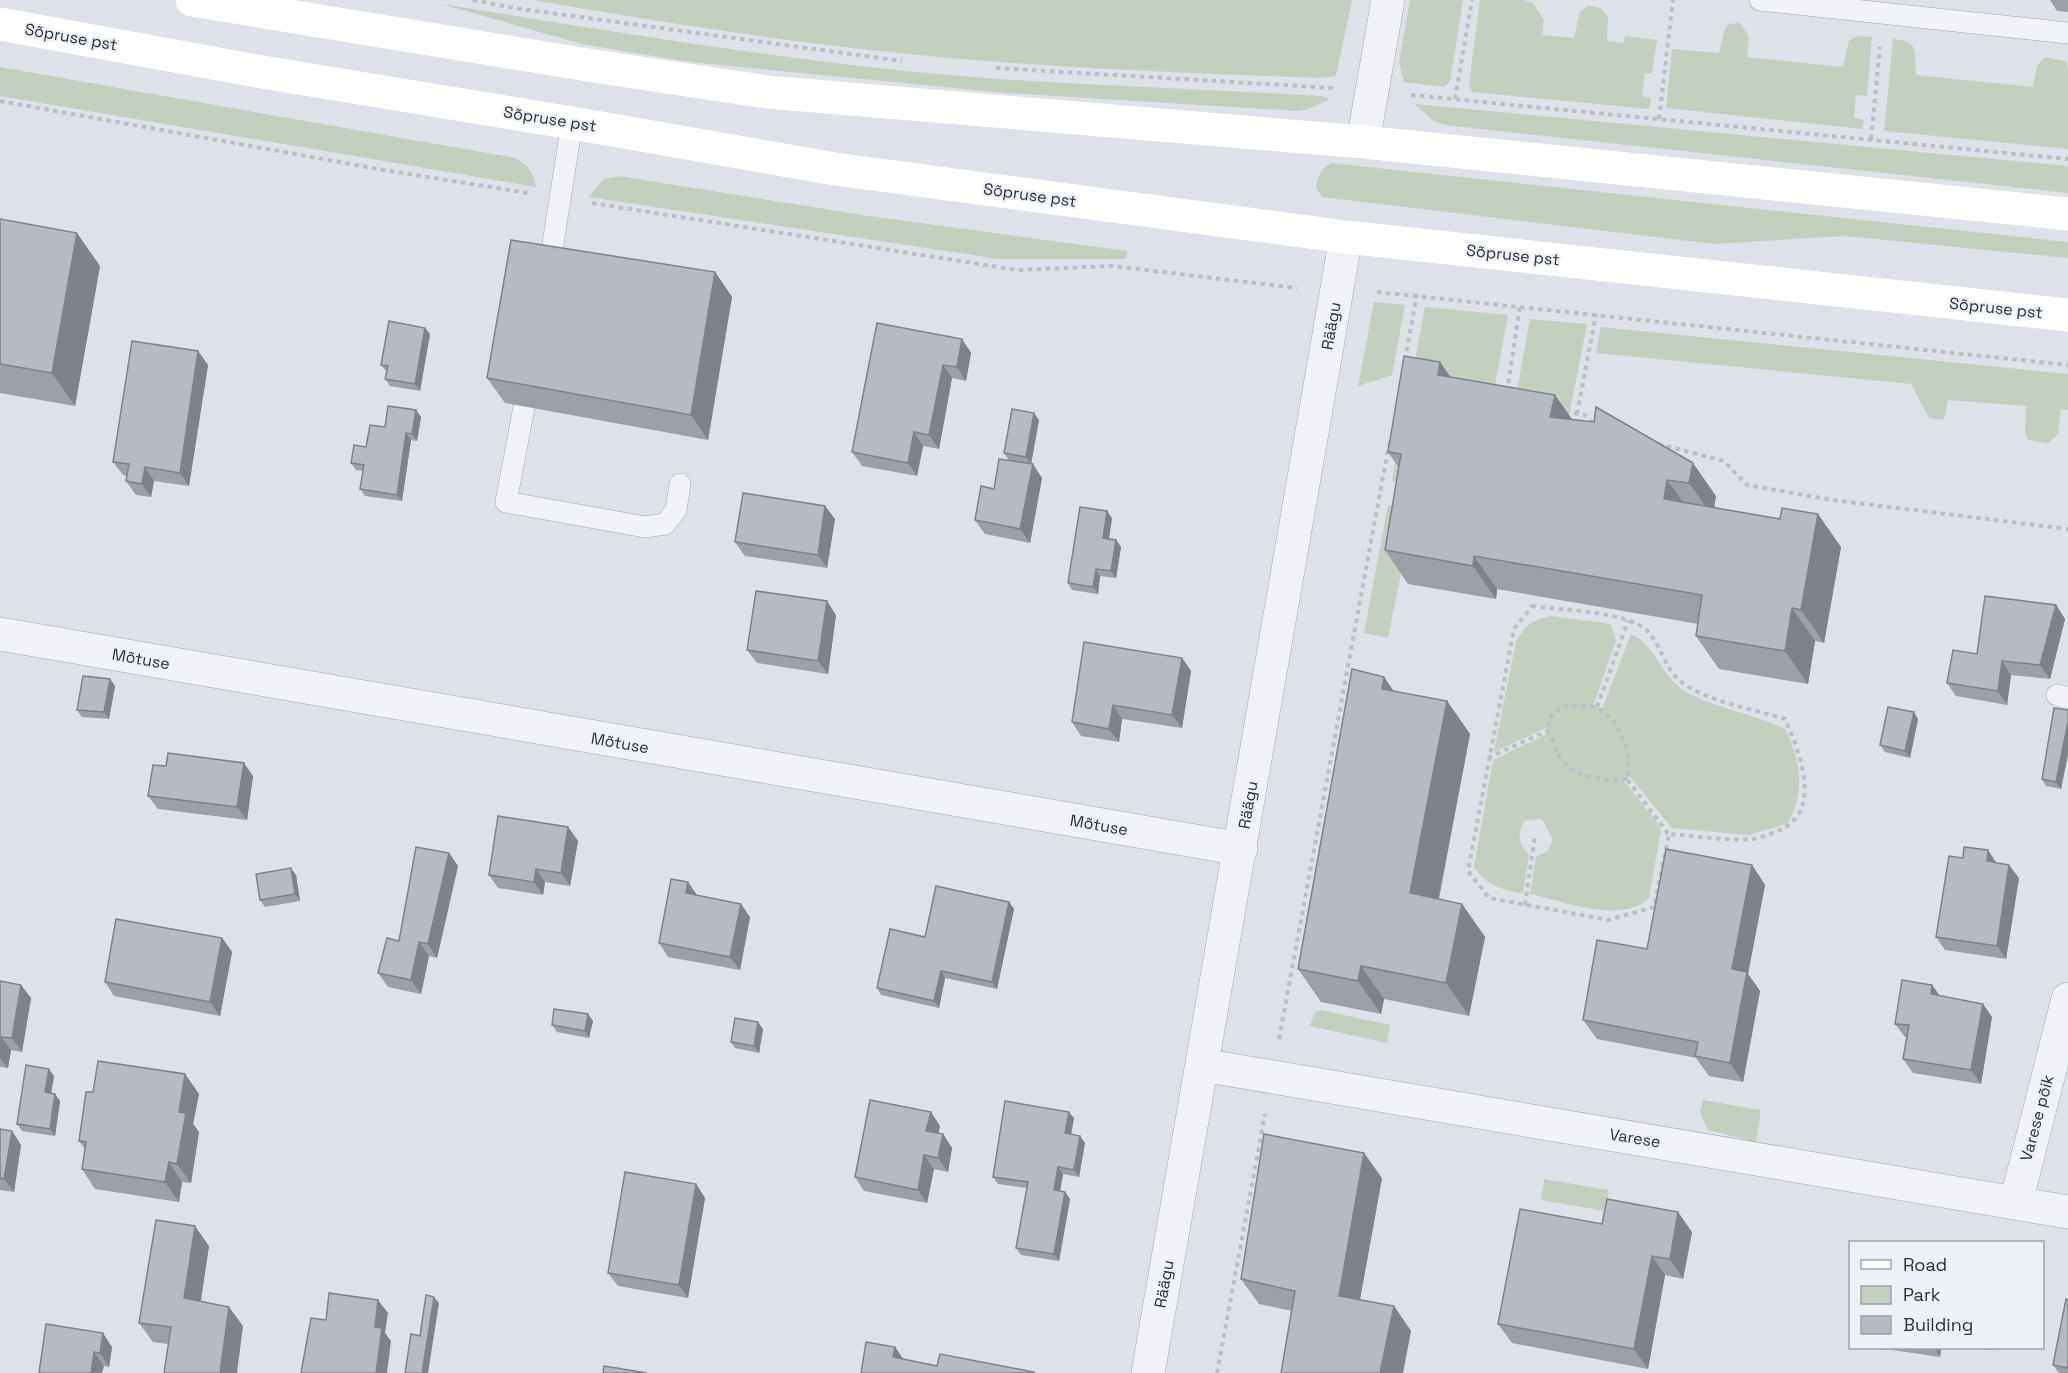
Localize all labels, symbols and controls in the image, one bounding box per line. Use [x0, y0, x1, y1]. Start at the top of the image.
street label: Sõpruse pst [23, 19, 119, 55]
street label: Sõpruse pst [502, 101, 598, 137]
street label: Sõpruse pst [982, 178, 1078, 212]
street label: Sõpruse pst [1465, 240, 1561, 270]
street label: Sõpruse pst [1948, 293, 2044, 323]
street label: Räägu [1316, 300, 1346, 352]
street label: Mõtuse [110, 644, 172, 674]
street label: Mõtuse [589, 728, 651, 758]
street label: Räägu [1233, 779, 1263, 831]
street label: Mõtuse [1068, 810, 1130, 840]
street label: Varese põik [2015, 1072, 2059, 1163]
street label: Varese [1608, 1124, 1662, 1152]
legend [1849, 1241, 2044, 1349]
text: Road [1903, 1253, 1947, 1276]
street label: Räägu [1149, 1258, 1179, 1310]
text: Park [1903, 1283, 1941, 1306]
text: Building [1903, 1313, 1973, 1336]

